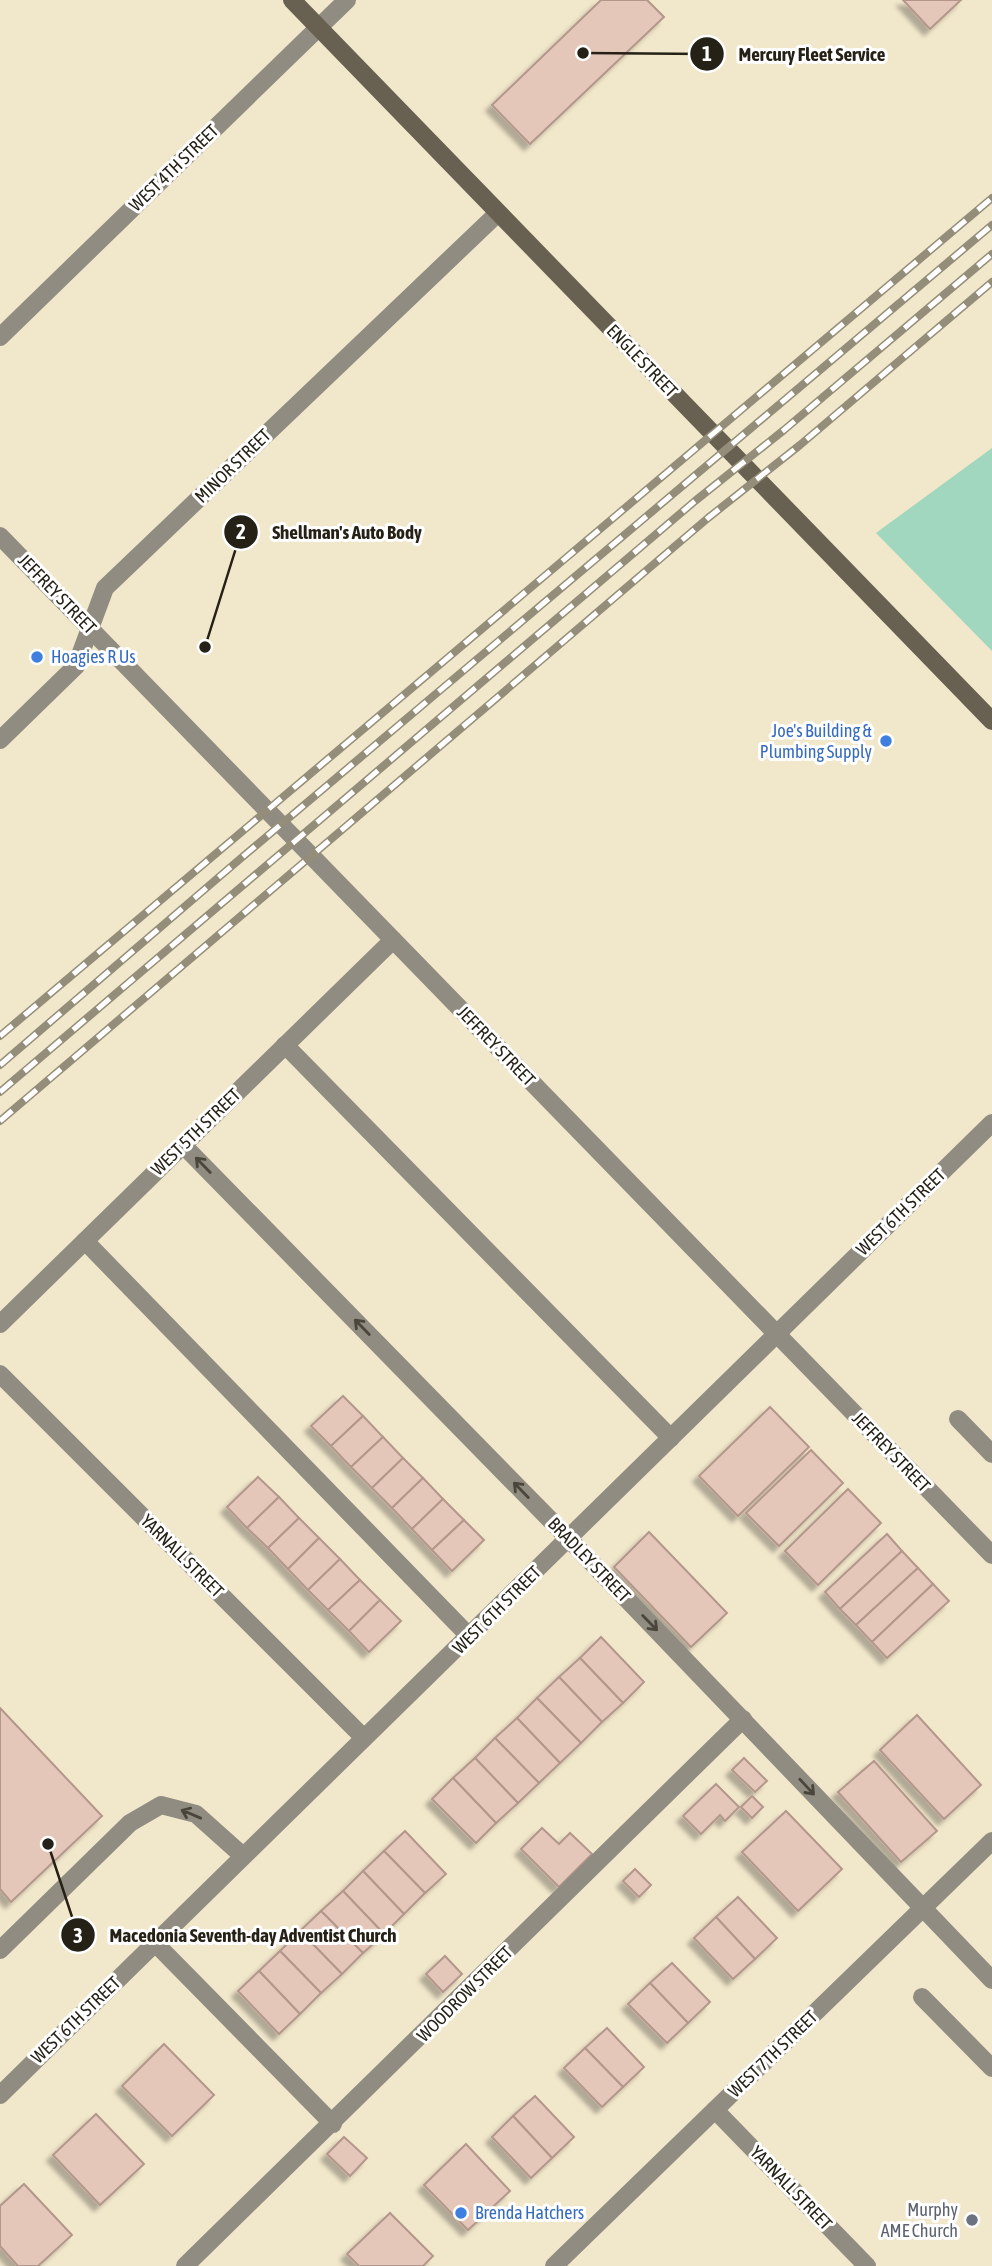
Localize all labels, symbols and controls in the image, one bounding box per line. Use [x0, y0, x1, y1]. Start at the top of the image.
callout: Mercury Fleet Service [690, 34, 900, 74]
text: 1 [702, 41, 712, 65]
text: Mercury Fleet Service [738, 43, 886, 65]
street label: WEST 4TH STREET [125, 120, 223, 215]
street label: ENGLE STREET [603, 320, 682, 401]
street label: MINOR STREET [190, 424, 275, 507]
callout: Shellman's Auto Body [224, 512, 436, 552]
text: 2 [236, 519, 246, 543]
text: Shellman's Auto Body [272, 521, 422, 543]
street label: JEFFREY STREET [14, 549, 101, 638]
place label: Hoagies R Us [51, 646, 136, 667]
marker: Hoagies R Us [29, 649, 45, 665]
place label: Joe's Building & Plumbing Supply [760, 720, 873, 762]
marker: Joe's Building & Plumbing Supply [878, 733, 894, 749]
street label: JEFFREY STREET [453, 1001, 540, 1090]
street label: WEST 5TH STREET [147, 1084, 245, 1179]
one-way arrow [194, 1156, 211, 1173]
street label: WEST 6TH STREET [852, 1164, 950, 1259]
one-way arrow [353, 1319, 370, 1336]
street label: JEFFREY STREET [848, 1407, 935, 1496]
one-way arrow [512, 1482, 529, 1499]
street label: YARNALL STREET [137, 1510, 228, 1601]
street label: BRADLEY STREET [544, 1513, 635, 1606]
street label: WEST 6TH STREET [448, 1561, 545, 1658]
one-way arrow [641, 1614, 658, 1631]
one-way arrow [799, 1778, 816, 1795]
one-way arrow [181, 1807, 202, 1820]
callout: Macedonia Seventh-day Adventist Church [61, 1915, 411, 1955]
text: 3 [73, 1923, 83, 1947]
text: Macedonia Seventh-day Adventist Church [110, 1924, 396, 1946]
street label: WOODROW STREET [413, 1941, 517, 2046]
street label: WEST 6TH STREET [27, 1972, 125, 2067]
street label: WEST 7TH STREET [724, 2006, 822, 2101]
street label: YARNALL STREET [746, 2141, 837, 2234]
place label: Murphy AME Church [881, 2199, 958, 2241]
place label: Brenda Hatchers [475, 2202, 584, 2223]
marker: Brenda Hatchers [453, 2205, 469, 2221]
marker: Murphy AME Church [964, 2212, 980, 2228]

